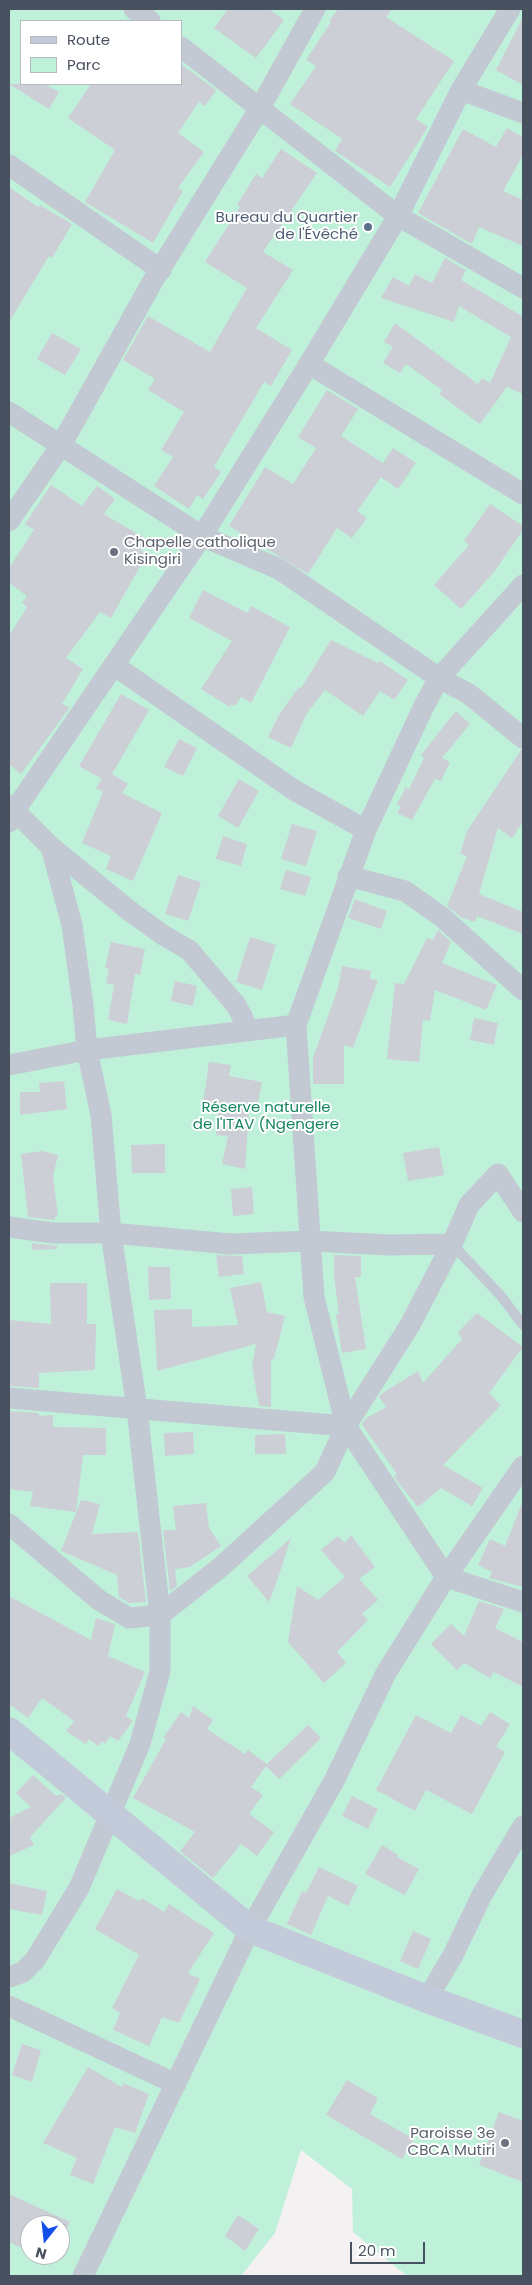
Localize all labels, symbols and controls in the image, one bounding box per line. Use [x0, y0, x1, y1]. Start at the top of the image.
legend [20, 20, 182, 85]
text: Route [67, 29, 110, 50]
text: Parc [67, 54, 101, 75]
place label: Bureau du Quartier de l'Évêché [216, 209, 358, 244]
marker: Bureau du Quartier de l'Évêché [362, 221, 374, 233]
place label: Chapelle catholique Kisingiri [124, 534, 276, 569]
marker: Chapelle catholique Kisingiri [108, 546, 120, 558]
park label: Réserve naturelle de l'ITAV (Ngengere [193, 1099, 339, 1134]
place label: Paroisse 3e CBCA Mutiri [408, 2125, 495, 2160]
marker: Paroisse 3e CBCA Mutiri [499, 2137, 511, 2149]
north arrow [20, 2215, 70, 2265]
scale bar [352, 2232, 427, 2264]
text: 20 m [358, 2240, 396, 2261]
text: N [33, 2242, 49, 2265]

